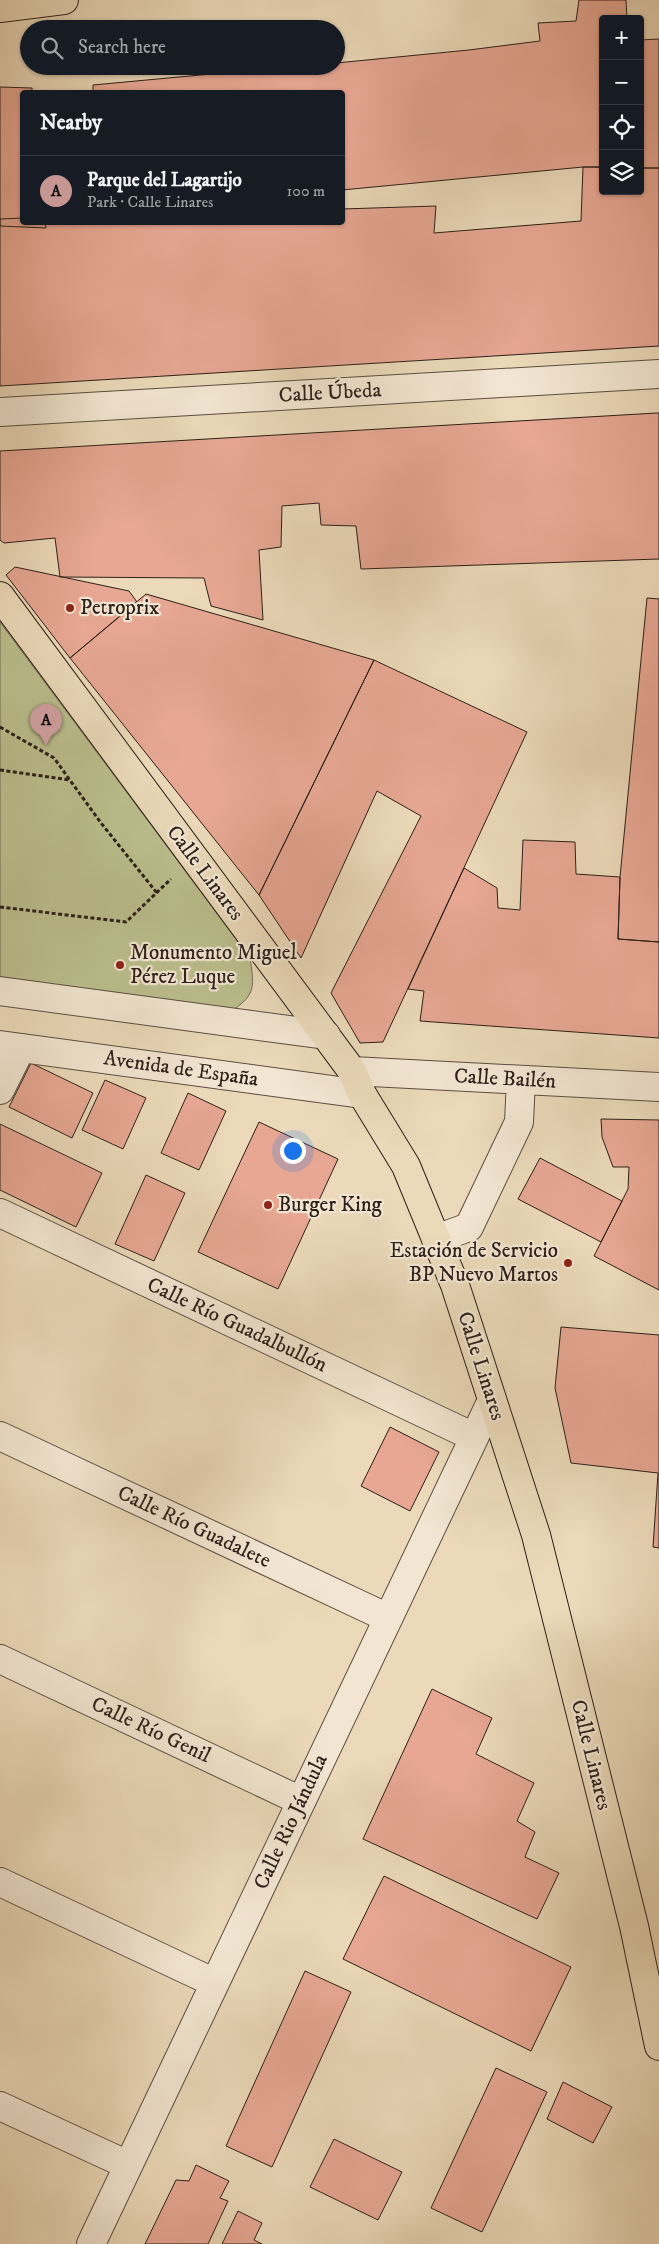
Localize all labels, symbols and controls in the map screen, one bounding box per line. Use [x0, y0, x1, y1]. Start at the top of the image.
map controls [599, 15, 644, 195]
button: + [599, 15, 644, 60]
search box [20, 20, 345, 75]
icon: search [38, 34, 66, 62]
text: Search here [78, 36, 166, 59]
button: − [599, 60, 644, 105]
button: locate [599, 105, 644, 150]
text: Nearby [40, 110, 102, 136]
button: layers [599, 150, 644, 195]
text: Parque del Lagartijo [87, 169, 242, 192]
text: A [51, 181, 61, 201]
text: 100 m [287, 181, 325, 201]
text: Park · Calle Linares [87, 192, 213, 212]
street label: Calle Úbeda [278, 375, 382, 409]
place label: Petroprix [80, 595, 159, 621]
marker: Petroprix [64, 602, 76, 614]
pin: A [30, 704, 62, 745]
street label: Calle Linares [161, 820, 249, 926]
place label: Monumento Miguel Pérez Luque [130, 940, 297, 990]
marker: Monumento Miguel Pérez Luque [114, 959, 126, 971]
street label: Avenida de España [102, 1045, 260, 1093]
street label: Calle Bailén [453, 1063, 557, 1095]
your location [280, 1138, 306, 1164]
place label: Burger King [278, 1192, 383, 1218]
marker: Burger King [262, 1199, 274, 1211]
place label: Estación de Servicio BP Nuevo Martos [390, 1238, 558, 1288]
marker: Estación de Servicio BP Nuevo Martos [562, 1257, 574, 1269]
street label: Calle Río Guadalbullón [143, 1272, 331, 1378]
street label: Calle Linares [451, 1308, 511, 1424]
street label: Calle Río Guadalete [113, 1480, 275, 1574]
street label: Calle Río Genil [87, 1691, 215, 1769]
street label: Calle Linares [565, 1697, 617, 1813]
street label: Calle Rio Jándula [248, 1750, 334, 1894]

